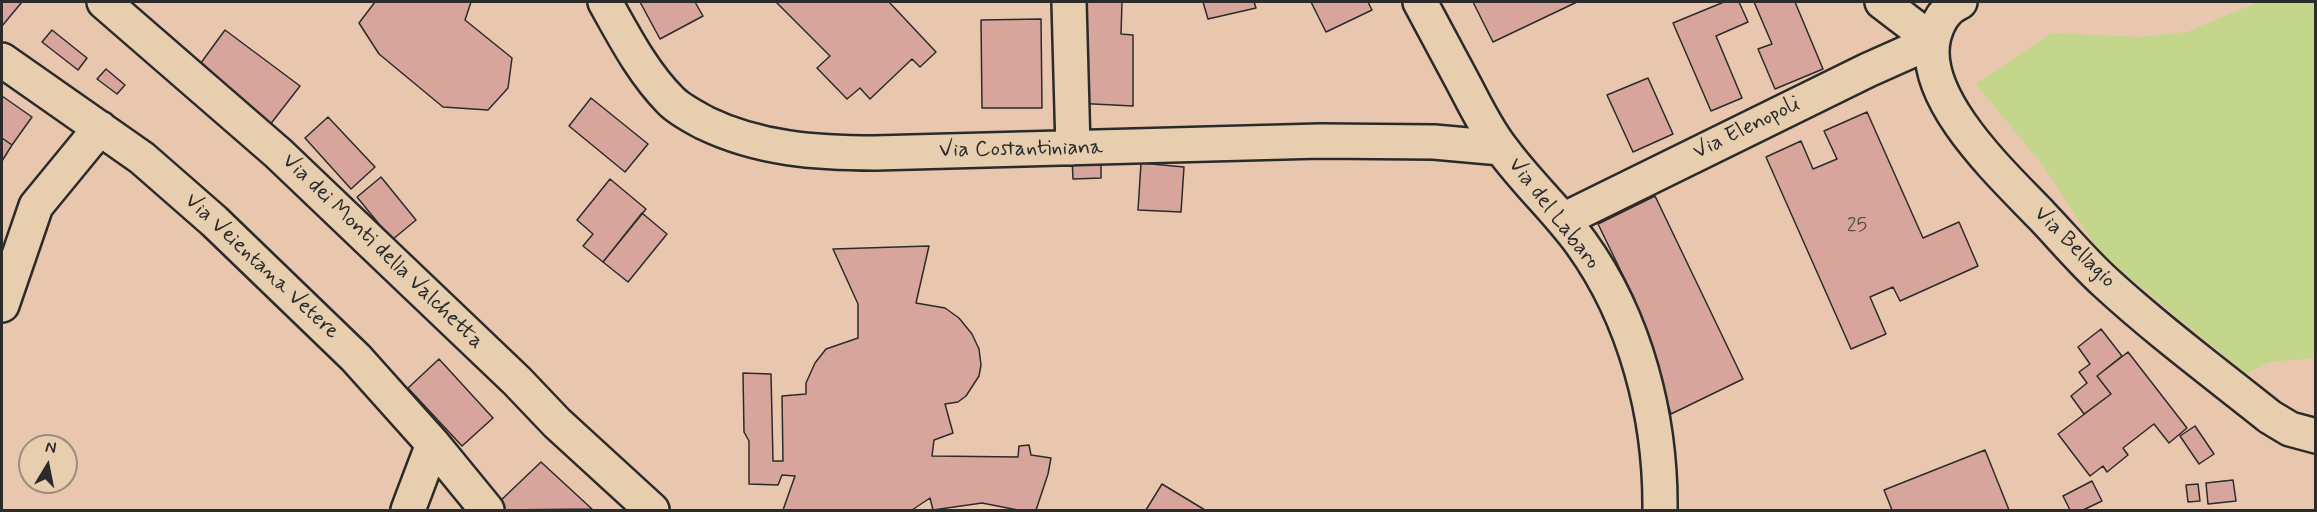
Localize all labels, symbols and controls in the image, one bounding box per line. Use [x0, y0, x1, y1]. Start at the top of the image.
street label: Via Elenopoli [1689, 92, 1805, 166]
street label: Via Costantiniana [939, 135, 1103, 165]
street label: Via dei Monti della Valchetta [276, 149, 488, 355]
street label: Via del Labaro [1501, 153, 1605, 275]
street label: Via Veientana Vetere [178, 188, 344, 346]
street label: Via Bellagio [2027, 201, 2121, 295]
house number: 25 [1847, 215, 1867, 239]
north arrow [18, 434, 78, 494]
text: N [44, 436, 58, 459]

